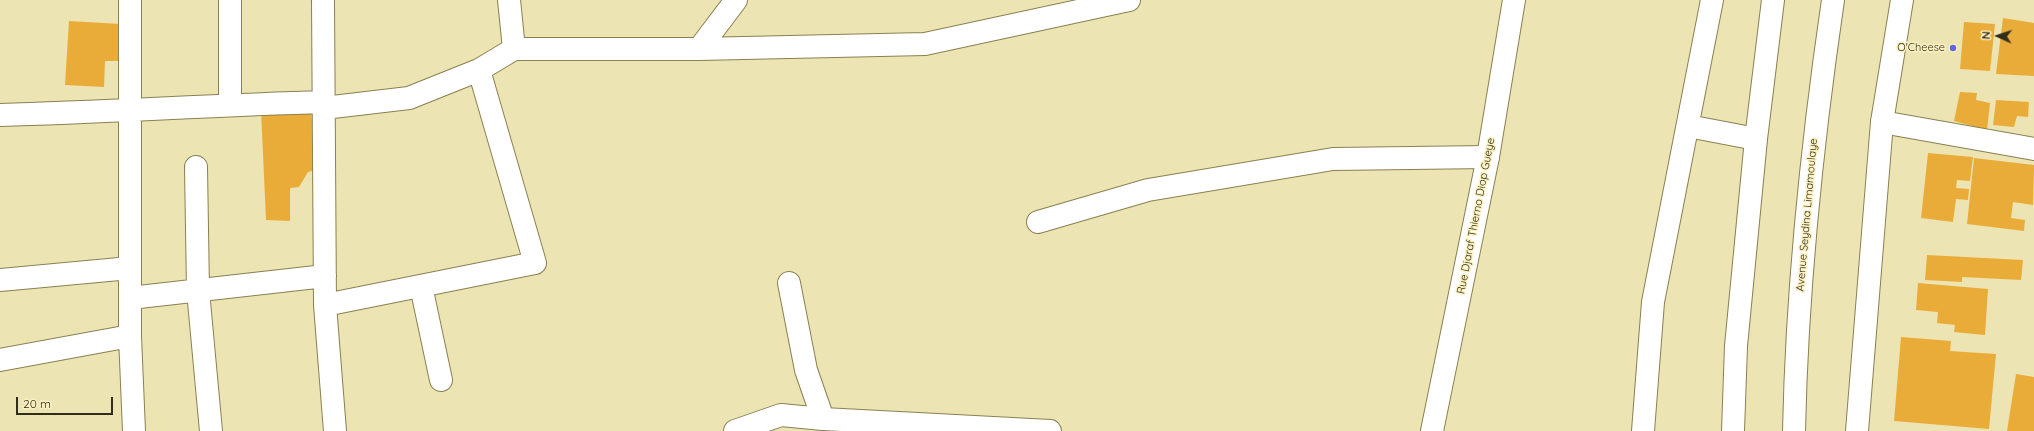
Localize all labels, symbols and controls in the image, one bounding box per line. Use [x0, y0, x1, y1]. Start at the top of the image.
north arrow [1978, 16, 2018, 56]
text: N [1979, 31, 1993, 40]
place label: O'Cheese [1897, 41, 1945, 55]
marker: O'Cheese [1948, 43, 1958, 53]
street label: Rue Djaraf Thierno Diop Gueye [1454, 137, 1498, 295]
street label: Avenue Seydina Limamoulaye [1794, 138, 1820, 292]
scale bar [18, 389, 115, 415]
text: 20 m [23, 396, 51, 411]

